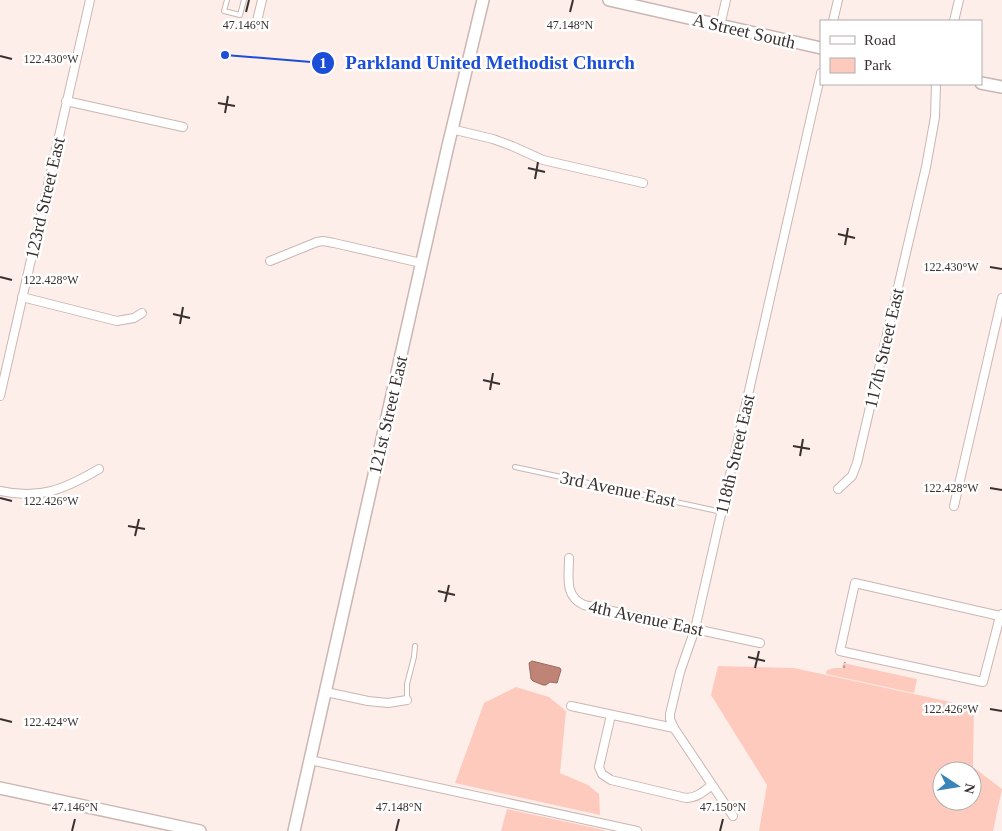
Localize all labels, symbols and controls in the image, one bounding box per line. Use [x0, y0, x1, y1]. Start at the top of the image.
street label: A Street South [691, 9, 797, 53]
text: 47.146°N [223, 18, 270, 32]
text: 47.148°N [547, 18, 594, 32]
legend [820, 20, 982, 85]
text: Road [864, 32, 896, 48]
callout: Parkland United Methodist Church [310, 46, 645, 80]
text: 122.430°W [23, 52, 79, 66]
text: Parkland United Methodist Church [345, 52, 635, 73]
text: 1 [319, 55, 327, 71]
text: Park [864, 57, 892, 73]
street label: 123rd Street East [21, 135, 69, 261]
text: 122.430°W [923, 260, 979, 274]
text: 122.428°W [23, 273, 79, 287]
street label: 117th Street East [860, 286, 908, 410]
street label: 121st Street East [365, 354, 411, 476]
street label: 118th Street East [711, 392, 759, 516]
street label: 3rd Avenue East [558, 467, 678, 511]
text: 122.428°W [923, 481, 979, 495]
text: 122.426°W [23, 494, 79, 508]
street label: 4th Avenue East [587, 596, 705, 640]
text: 122.426°W [923, 702, 979, 716]
text: 122.424°W [23, 715, 79, 729]
north arrow [932, 761, 982, 811]
text: N [961, 782, 978, 795]
text: 47.146°N [52, 800, 99, 814]
text: 47.148°N [376, 800, 423, 814]
text: 47.150°N [700, 800, 747, 814]

